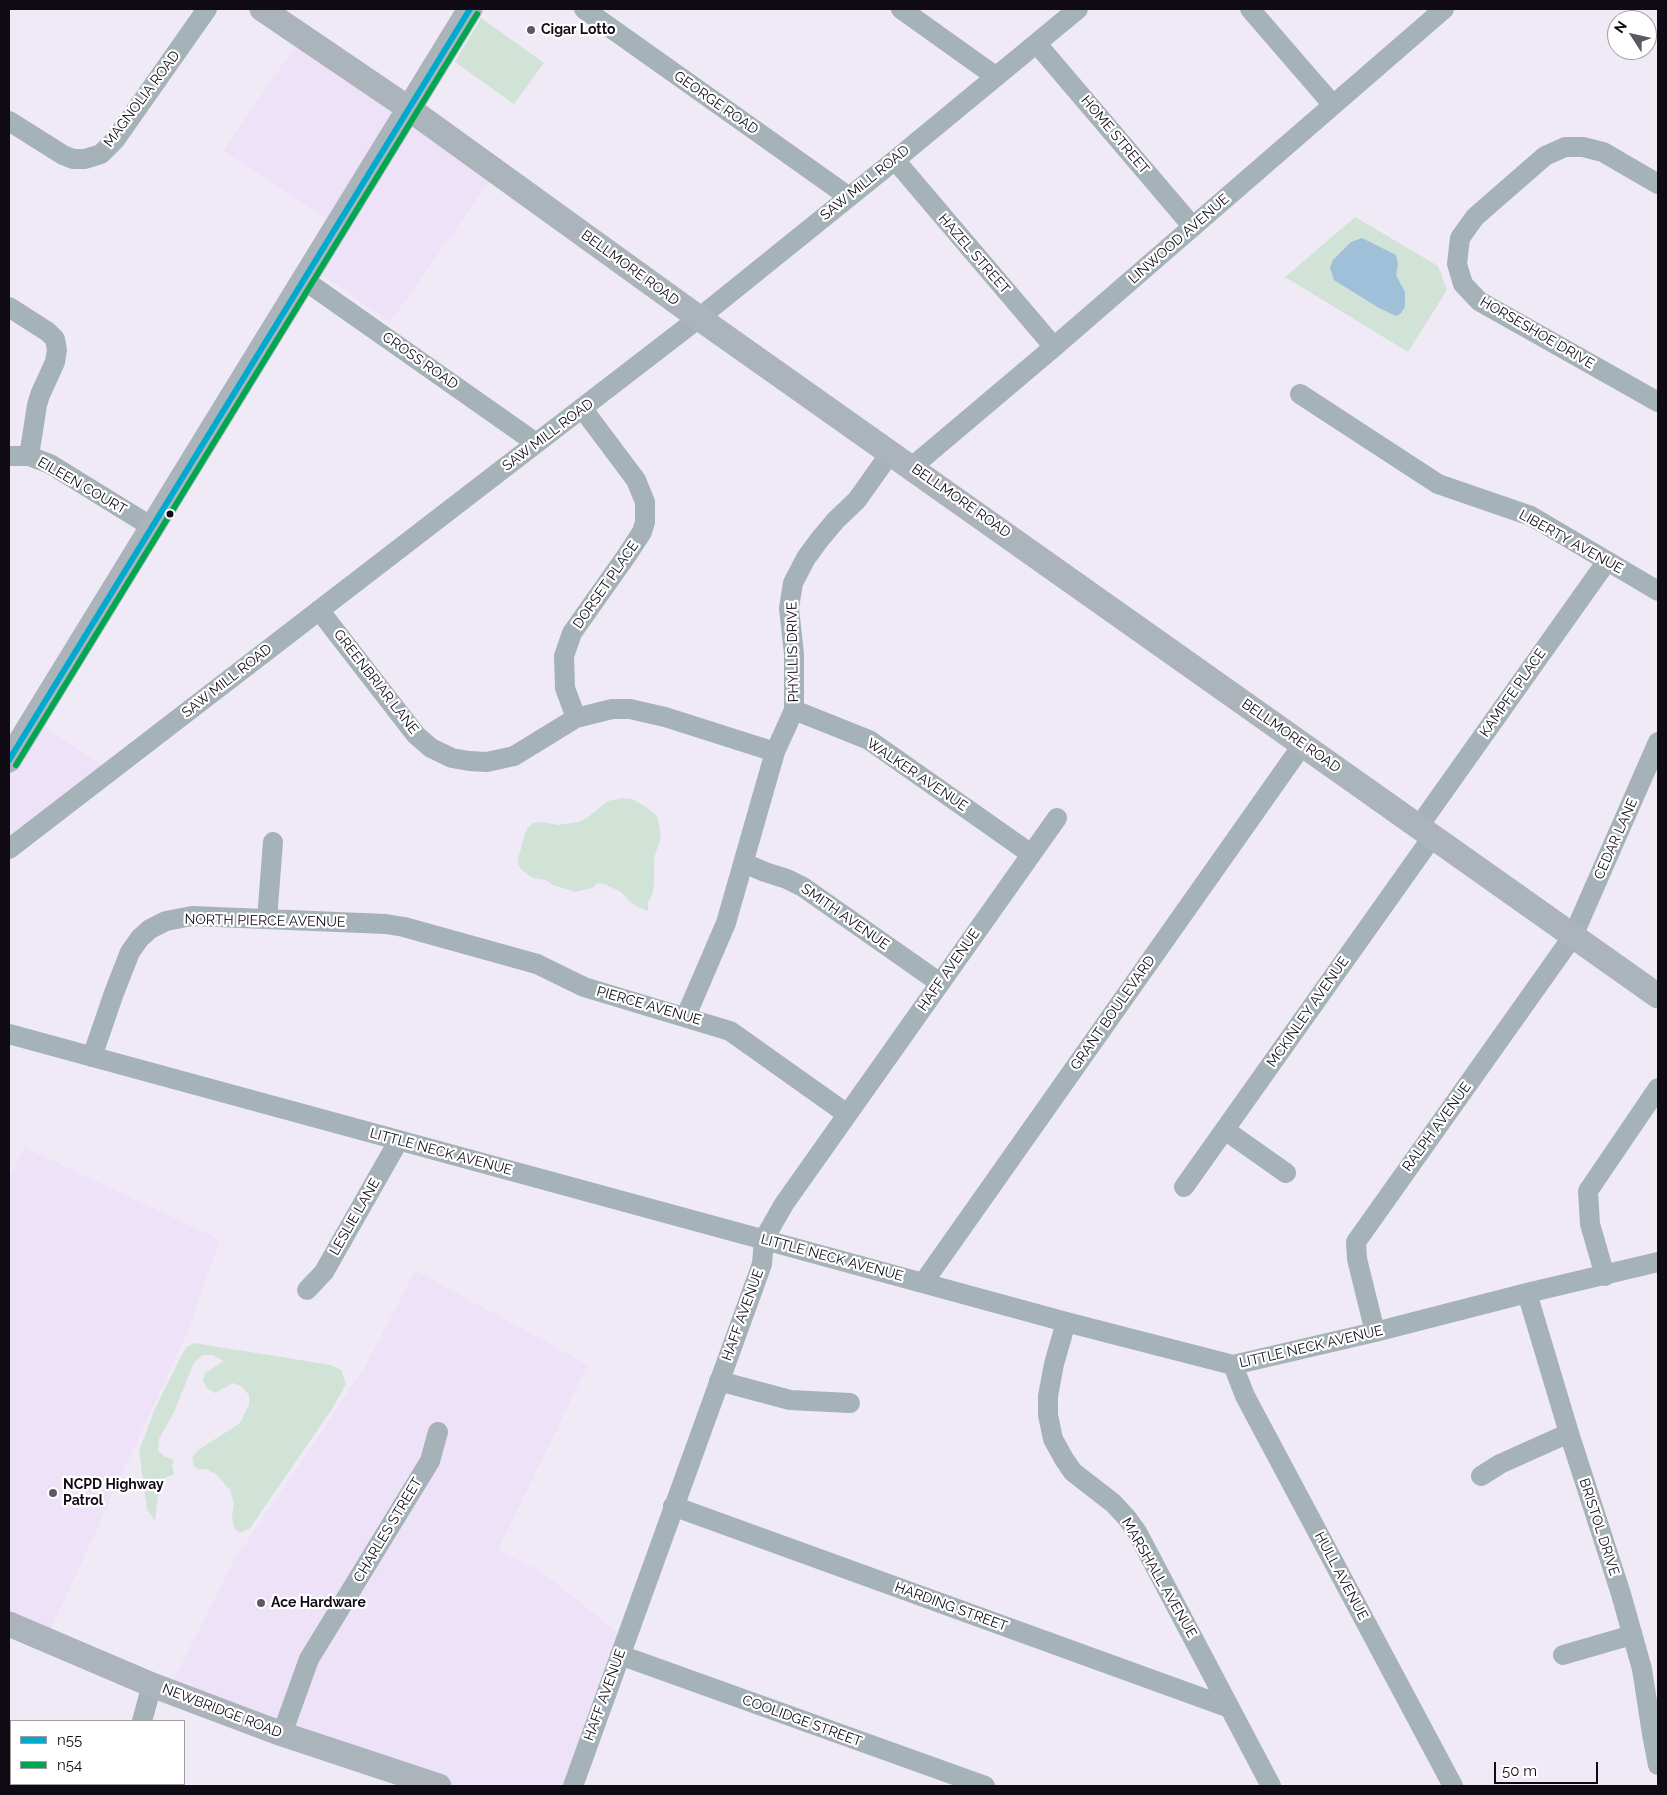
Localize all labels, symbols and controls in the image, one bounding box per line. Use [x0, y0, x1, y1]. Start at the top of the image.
north arrow [1607, 10, 1657, 60]
text: N [1611, 18, 1630, 36]
place label: Cigar Lotto [541, 22, 615, 38]
marker: Cigar Lotto [525, 24, 537, 36]
street label: MAGNOLIA ROAD [100, 48, 184, 150]
street label: GEORGE ROAD [671, 68, 761, 138]
street label: HOME STREET [1077, 92, 1153, 178]
street label: SAW MILL ROAD [817, 142, 913, 224]
street label: LINWOOD AVENUE [1125, 191, 1233, 287]
street label: HAZEL STREET [935, 211, 1013, 297]
street label: BELLMORE ROAD [578, 227, 682, 309]
street label: HORSESHOE DRIVE [1477, 293, 1597, 373]
street label: CROSS ROAD [379, 329, 461, 393]
street label: SAW MILL ROAD [499, 395, 597, 475]
street label: EILEEN COURT [35, 454, 129, 518]
street label: BELLMORE ROAD [908, 461, 1014, 541]
street label: LIBERTY AVENUE [1516, 506, 1626, 578]
unlabelled marker [165, 509, 175, 519]
street label: DORSET PLACE [570, 538, 642, 632]
street label: PHYLLIS DRIVE [784, 602, 802, 702]
street label: GREENBRIAR LANE [330, 626, 422, 738]
street label: SAW MILL ROAD [179, 641, 275, 721]
street label: KAMPFE PLACE [1476, 646, 1550, 740]
street label: BELLMORE ROAD [1238, 696, 1344, 776]
street label: WALKER AVENUE [863, 735, 971, 815]
street label: CEDAR LANE [1591, 796, 1641, 882]
street label: SMITH AVENUE [798, 881, 892, 953]
street label: NORTH PIERCE AVENUE [184, 911, 346, 931]
street label: HAFF AVENUE [914, 926, 984, 1014]
street label: GRANT BOULEVARD [1067, 953, 1159, 1073]
street label: MCKINLEY AVENUE [1264, 953, 1352, 1071]
street label: PIERCE AVENUE [595, 983, 703, 1029]
street label: RALPH AVENUE [1399, 1079, 1475, 1175]
street label: LITTLE NECK AVENUE [368, 1125, 514, 1179]
street label: LESLIE LANE [326, 1176, 384, 1258]
street label: LITTLE NECK AVENUE [759, 1231, 905, 1285]
street label: HAFF AVENUE [719, 1267, 767, 1363]
street label: LITTLE NECK AVENUE [1238, 1322, 1384, 1372]
street label: CHARLES STREET [350, 1475, 426, 1585]
street label: BRISTOL DRIVE [1575, 1476, 1623, 1578]
place label: NCPD Highway Patrol [63, 1477, 164, 1510]
marker: NCPD Highway Patrol [47, 1487, 59, 1499]
street label: MARSHALL AVENUE [1118, 1515, 1200, 1641]
street label: HULL AVENUE [1311, 1529, 1371, 1623]
street label: HARDING STREET [892, 1579, 1010, 1635]
place label: Ace Hardware [271, 1595, 366, 1611]
marker: Ace Hardware [255, 1597, 267, 1609]
street label: HAFF AVENUE [581, 1647, 629, 1743]
street label: NEWBRIDGE ROAD [160, 1680, 284, 1742]
street label: COOLIDGE STREET [740, 1692, 864, 1750]
legend [10, 1720, 185, 1785]
text: n55 [57, 1731, 82, 1749]
scale bar [1497, 1752, 1601, 1784]
text: n54 [57, 1756, 82, 1774]
text: 50 m [1502, 1762, 1537, 1780]

